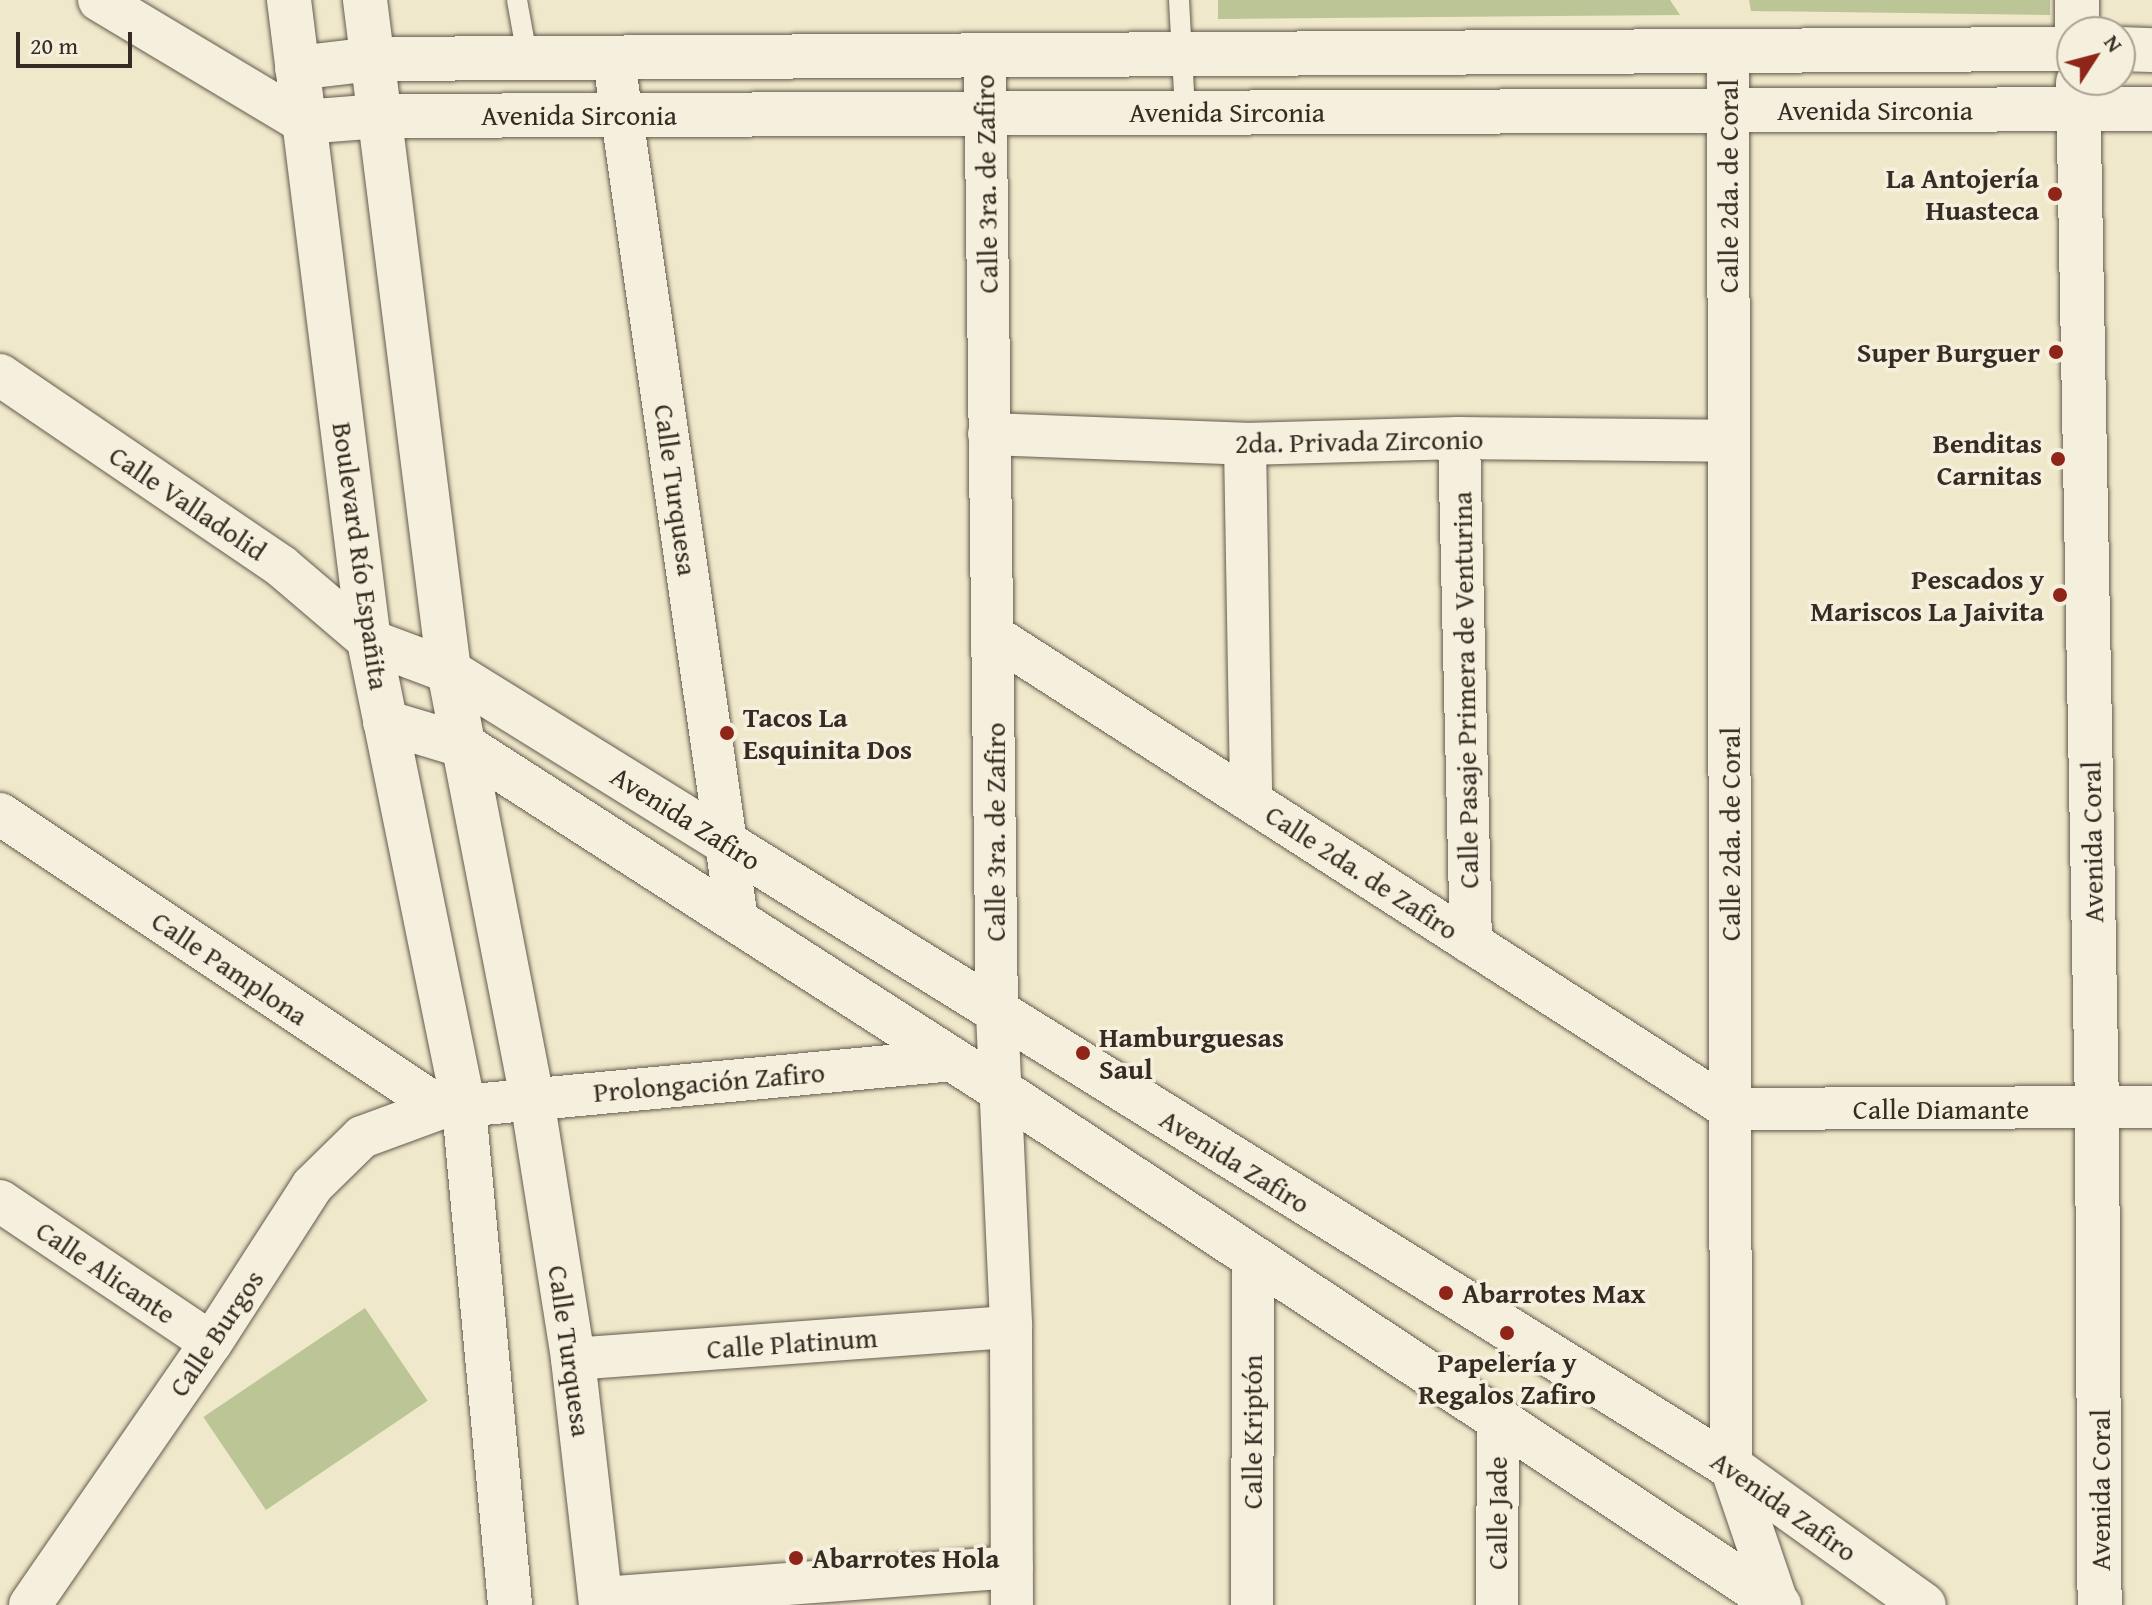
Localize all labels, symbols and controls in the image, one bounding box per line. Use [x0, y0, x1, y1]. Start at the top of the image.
scale bar [20, 16, 136, 66]
north arrow [2056, 16, 2136, 96]
text: 20 m [30, 28, 78, 63]
text: N [2097, 28, 2131, 58]
street label: Calle 3ra. de Zafiro [967, 74, 1005, 294]
street label: Calle 2da. de Coral [1711, 79, 1745, 293]
street label: Avenida Sirconia [1777, 93, 1973, 127]
street label: Avenida Sirconia [1129, 95, 1325, 129]
street label: Avenida Sirconia [481, 98, 677, 132]
place label: La Antojería Huasteca [1886, 161, 2039, 227]
marker: La Antojería Huasteca [2046, 185, 2064, 203]
place label: Super Burguer [1857, 335, 2040, 369]
marker: Super Burguer [2047, 343, 2065, 361]
street label: Calle Turquesa [647, 402, 705, 578]
street label: Boulevard Río Españita [326, 420, 396, 692]
street label: 2da. Privada Zirconio [1235, 422, 1483, 460]
place label: Benditas Carnitas [1933, 426, 2042, 492]
street label: Calle Valladolid [103, 438, 273, 568]
marker: Benditas Carnitas [2049, 450, 2067, 468]
street label: Calle Pasaje Primera de Venturina [1445, 491, 1485, 889]
place label: Pescados y Mariscos La Jaivita [1810, 562, 2044, 628]
marker: Pescados y Mariscos La Jaivita [2051, 586, 2069, 604]
place label: Tacos La Esquinita Dos [743, 700, 912, 766]
street label: Calle 3ra. de Zafiro [978, 723, 1012, 941]
marker: Tacos La Esquinita Dos [718, 724, 736, 742]
street label: Calle 2da. de Coral [1713, 727, 1747, 941]
street label: Avenida Zafiro [605, 759, 767, 877]
street label: Avenida Coral [2074, 761, 2110, 923]
street label: Calle 2da. de Zafiro [1259, 797, 1465, 947]
street label: Calle Pamplona [146, 904, 314, 1032]
place label: Hamburguesas Saul [1099, 1020, 1284, 1086]
marker: Hamburguesas Saul [1074, 1044, 1092, 1062]
street label: Prolongación Zafiro [592, 1055, 826, 1109]
street label: Calle Diamante [1853, 1092, 2029, 1126]
street label: Avenida Zafiro [1154, 1102, 1316, 1220]
street label: Calle Alicante [30, 1213, 182, 1331]
street label: Calle Burgos [161, 1263, 271, 1403]
street label: Calle Turquesa [541, 1263, 599, 1439]
place label: Abarrotes Max [1462, 1276, 1646, 1310]
marker: Abarrotes Max [1437, 1284, 1455, 1302]
street label: Calle Platinum [705, 1320, 879, 1366]
marker: Papelería y Regalos Zafiro [1498, 1324, 1516, 1342]
place label: Papelería y Regalos Zafiro [1418, 1345, 1596, 1411]
street label: Calle Kriptón [1235, 1355, 1269, 1509]
street label: Avenida Coral [2083, 1409, 2117, 1571]
street label: Avenida Zafiro [1705, 1443, 1863, 1569]
street label: Calle Jade [1480, 1456, 1514, 1570]
place label: Abarrotes Hola [812, 1541, 1000, 1575]
marker: Abarrotes Hola [787, 1549, 805, 1567]

